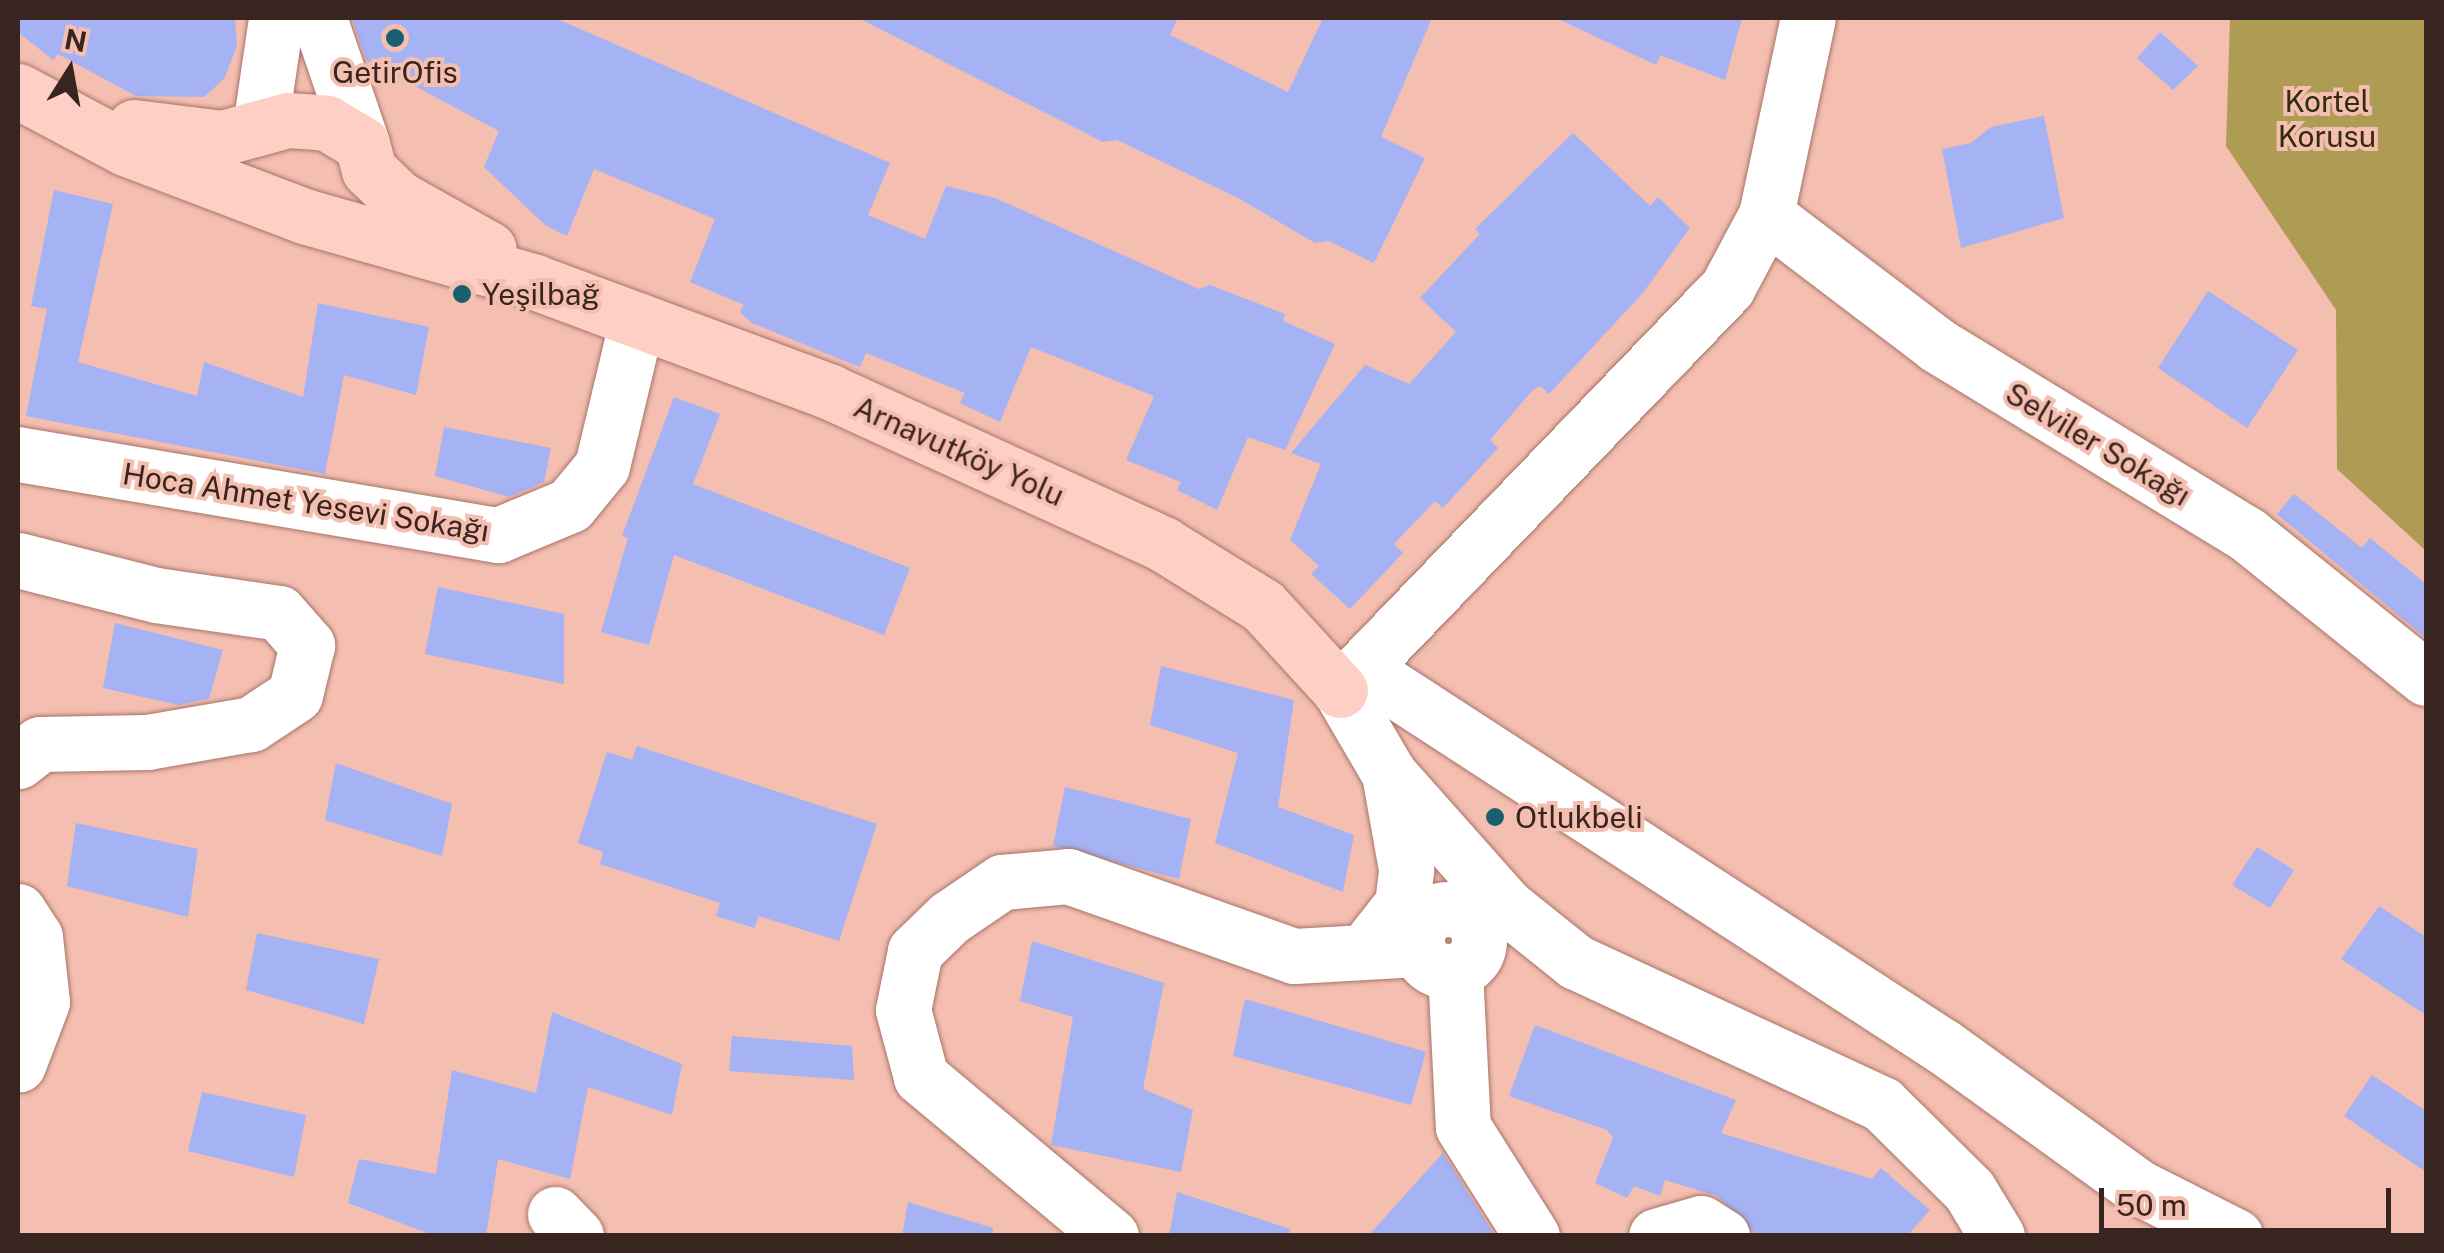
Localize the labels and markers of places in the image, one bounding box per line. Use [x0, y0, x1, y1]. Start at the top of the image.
marker: GetirOfis [384, 27, 406, 49]
place label: GetirOfis [332, 54, 458, 90]
place label: Yeşilbağ [482, 276, 600, 312]
marker: Yeşilbağ [451, 283, 473, 305]
place label: Otlukbeli [1515, 799, 1643, 835]
marker: Otlukbeli [1484, 806, 1506, 828]

